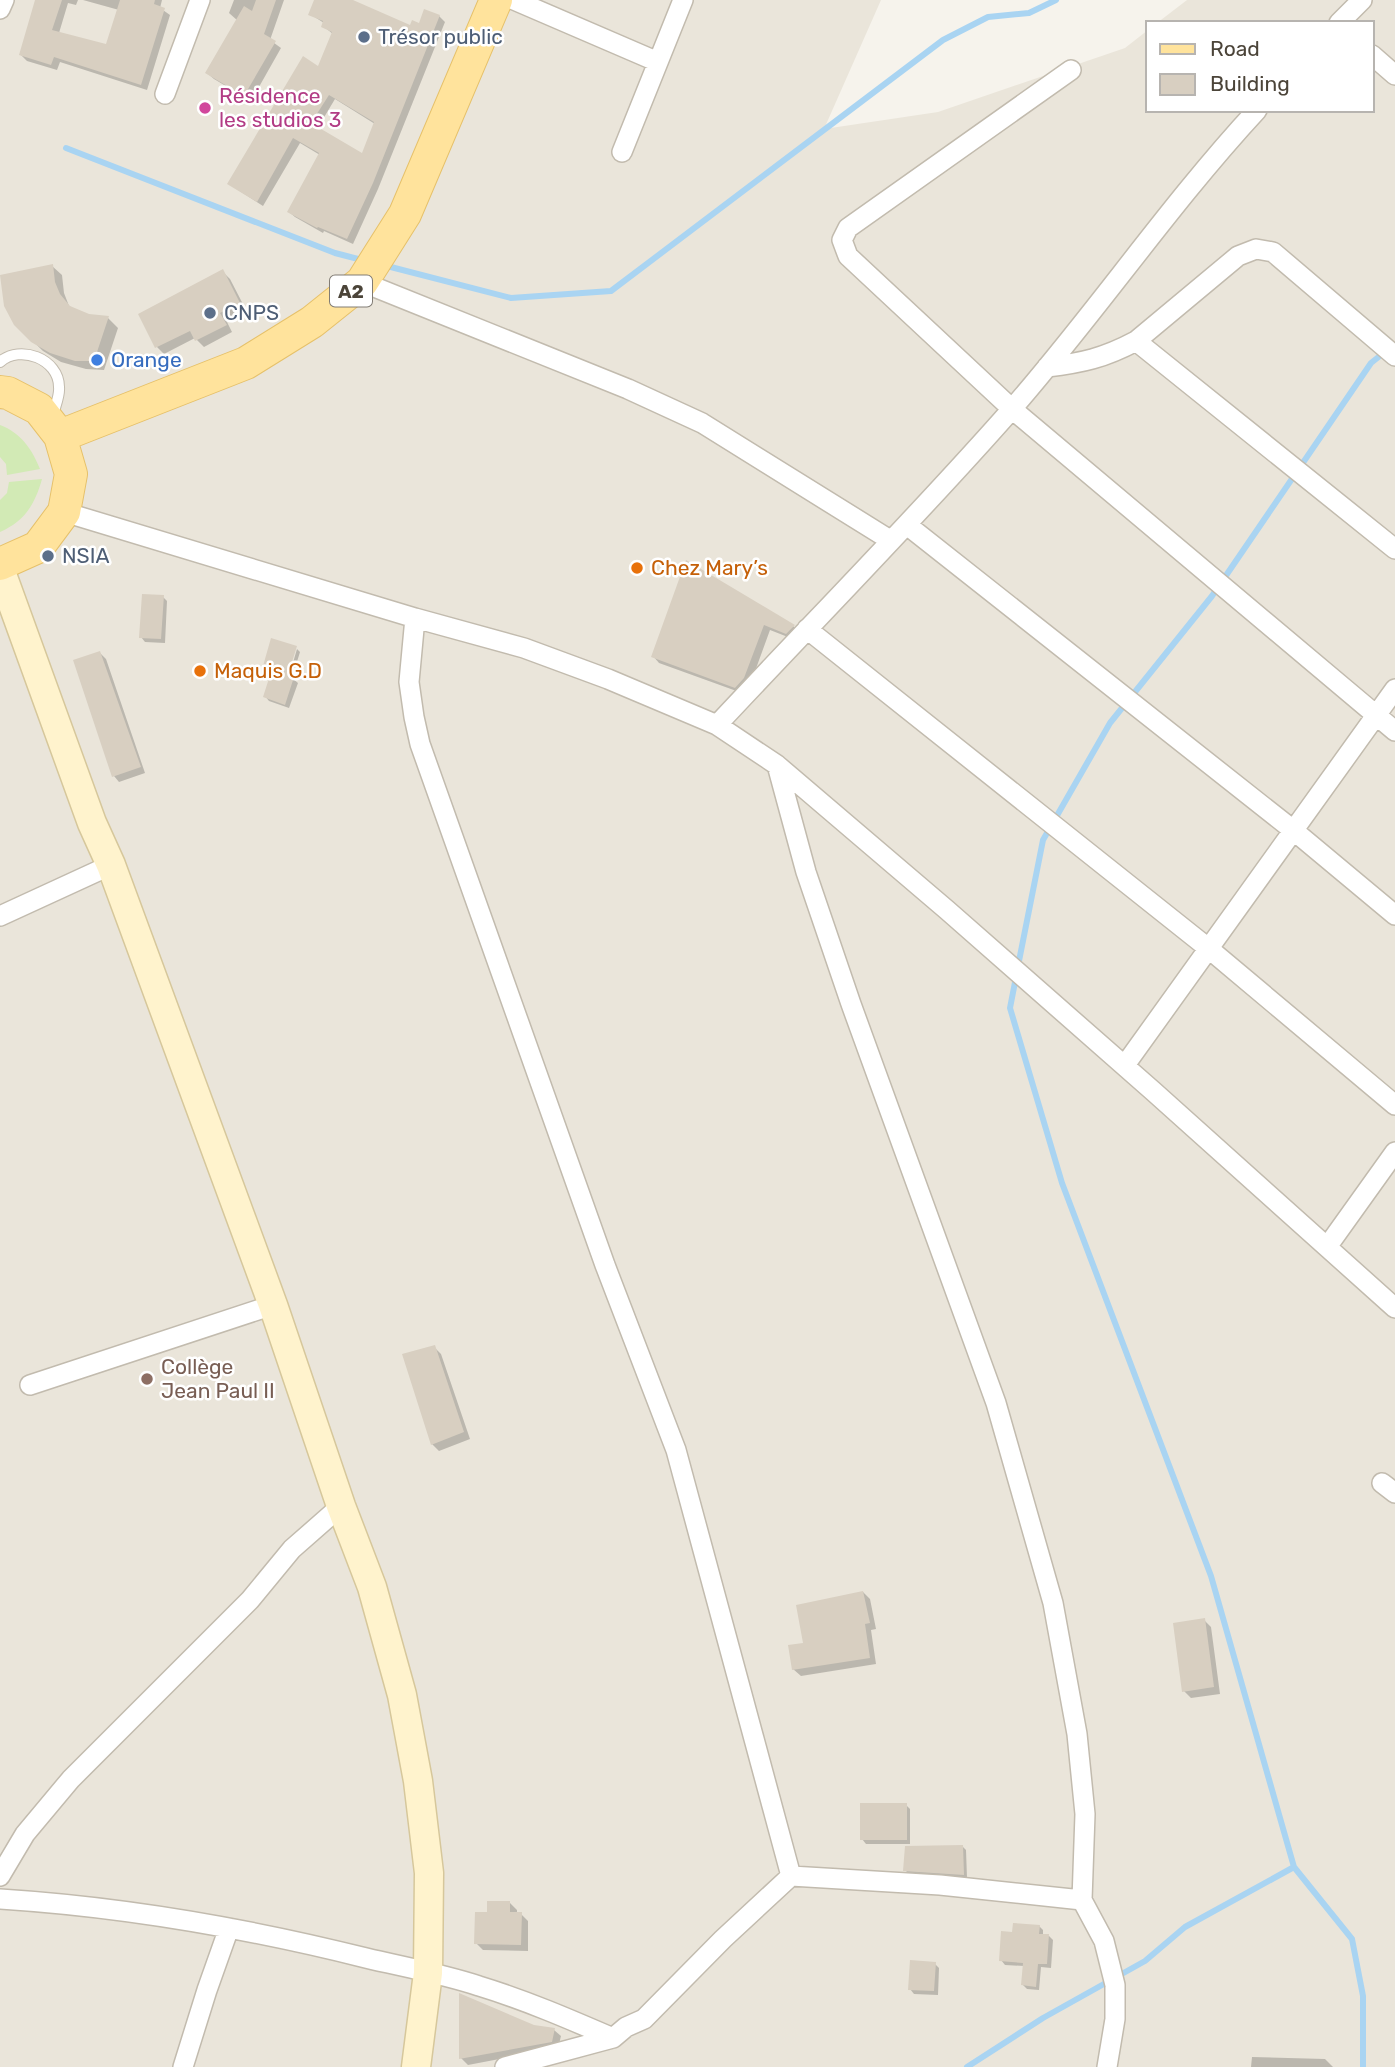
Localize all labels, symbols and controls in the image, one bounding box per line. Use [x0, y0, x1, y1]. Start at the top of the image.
legend [1146, 21, 1374, 112]
place label: Trésor public [378, 24, 503, 49]
marker: Trésor public [356, 29, 372, 45]
text: Road [1210, 36, 1260, 61]
text: Building [1210, 71, 1290, 96]
place label: Résidence les studios 3 [219, 83, 341, 132]
marker: Résidence les studios 3 [197, 100, 213, 116]
road number: A2 [330, 276, 372, 306]
place label: CNPS [224, 300, 279, 325]
marker: CNPS [202, 305, 218, 321]
place label: Orange [111, 347, 182, 372]
marker: Orange [89, 352, 105, 368]
place label: NSIA [62, 543, 109, 568]
marker: NSIA [40, 548, 56, 564]
place label: Chez Mary’s [651, 555, 768, 580]
marker: Chez Mary’s [629, 560, 645, 576]
place label: Maquis G.D [214, 658, 322, 683]
marker: Maquis G.D [192, 663, 208, 679]
place label: Collège Jean Paul II [161, 1354, 275, 1403]
marker: Collège Jean Paul II [139, 1371, 155, 1387]

